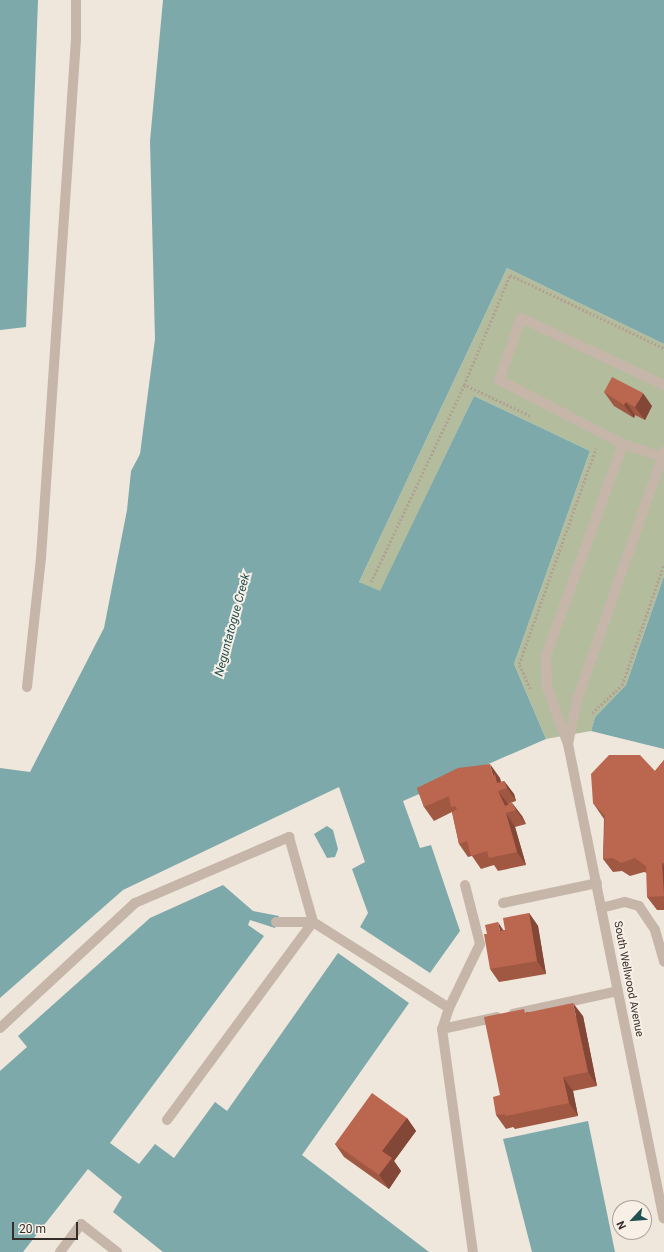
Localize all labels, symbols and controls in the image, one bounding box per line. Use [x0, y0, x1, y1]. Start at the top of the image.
water label: Neguntatogue Creek [212, 572, 254, 678]
street label: South Wellwood Avenue [610, 920, 646, 1038]
north arrow [612, 1200, 652, 1240]
scale bar [14, 1214, 80, 1240]
text: N [614, 1219, 629, 1231]
text: 20 m [19, 1222, 46, 1236]

